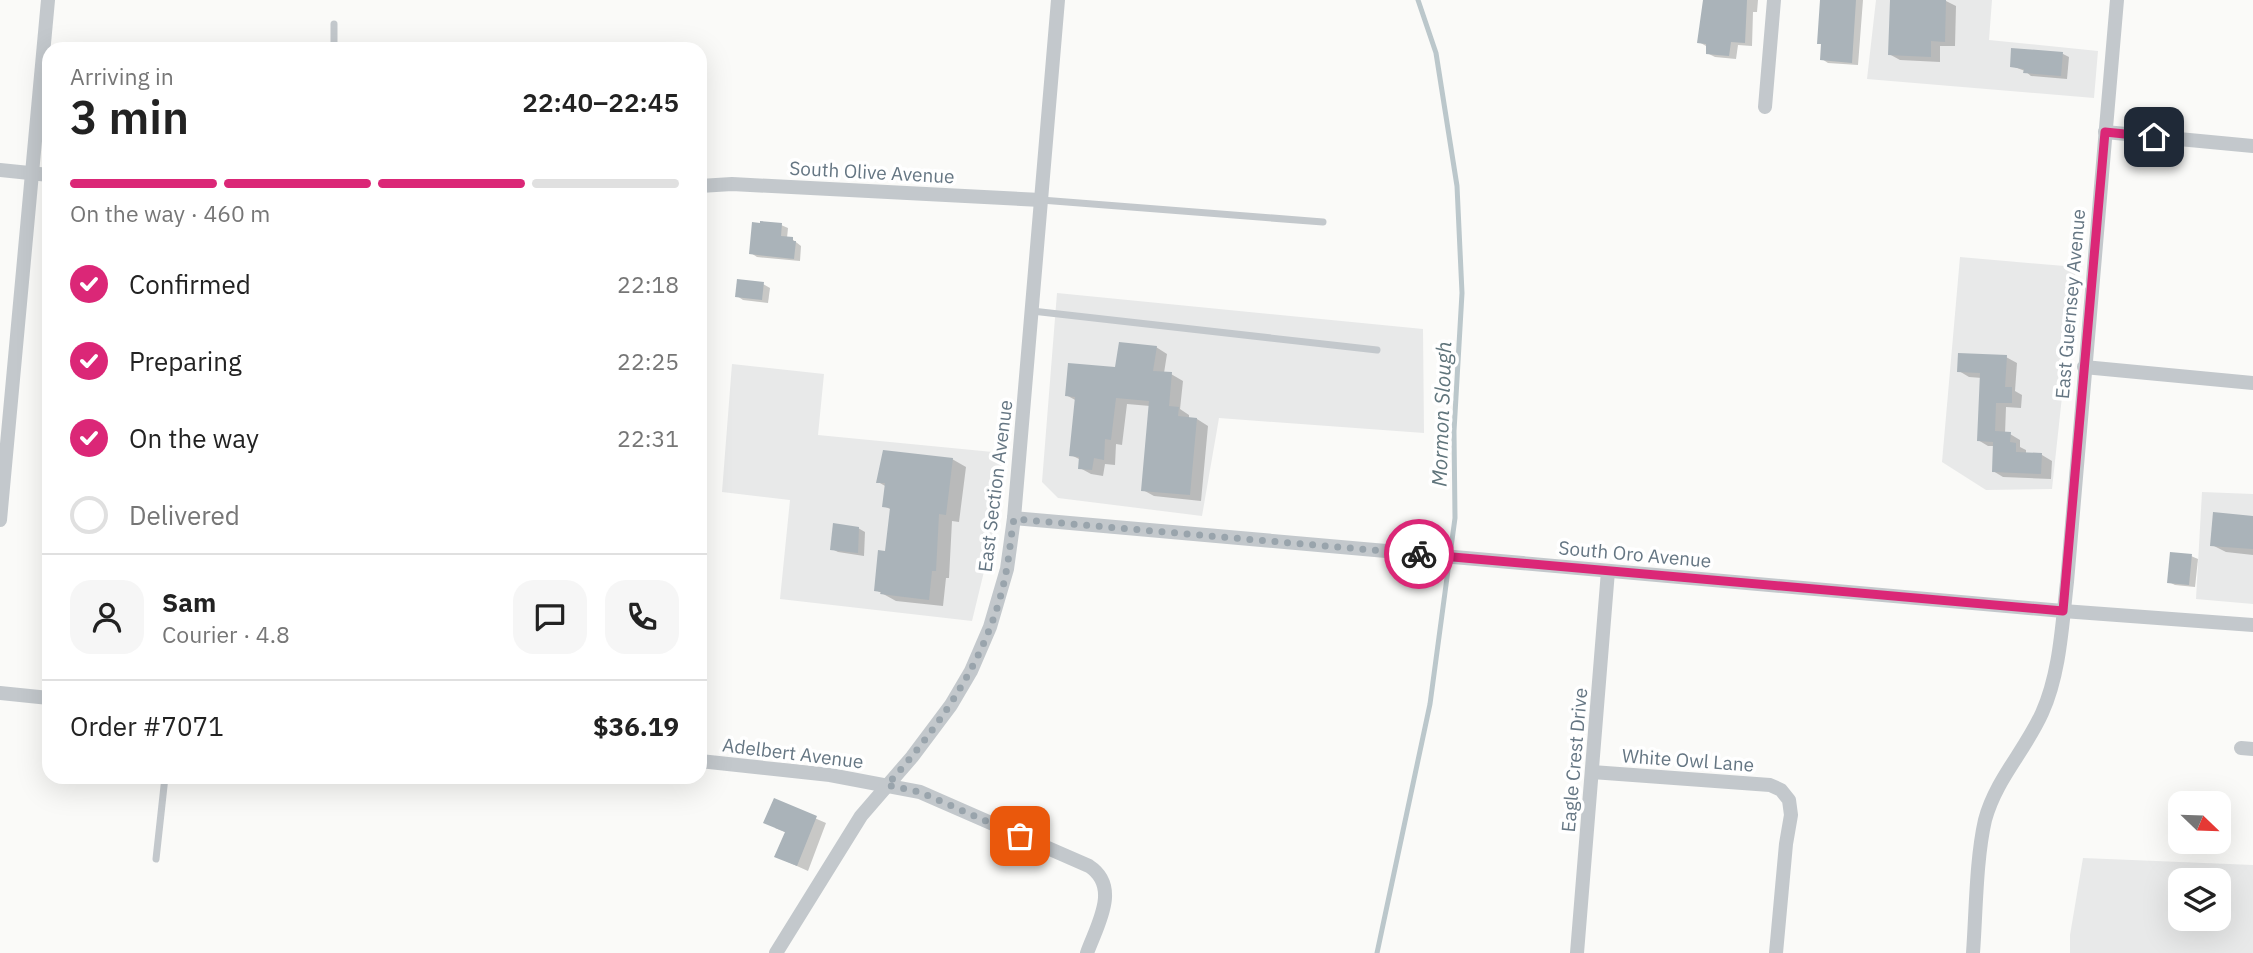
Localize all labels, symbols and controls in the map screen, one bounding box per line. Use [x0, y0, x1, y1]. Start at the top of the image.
text: Arriving in [70, 61, 174, 91]
text: 22:40–22:45 [522, 85, 679, 119]
text: 3 min [70, 87, 189, 147]
pin [2124, 107, 2184, 167]
icon: home [2135, 118, 2173, 156]
street label: South Olive Avenue [789, 156, 955, 188]
text: On the way · 460 m [70, 198, 270, 228]
street label: East Guernsey Avenue [2050, 208, 2090, 400]
icon: check [70, 265, 108, 303]
text: Confirmed [129, 267, 251, 301]
text: 22:18 [617, 269, 679, 299]
water label: Mormon Slough [1424, 341, 1458, 487]
icon: check [70, 342, 108, 380]
text: Preparing [129, 344, 242, 378]
text: 22:25 [617, 346, 679, 376]
street label: East Section Avenue [973, 399, 1017, 573]
icon: check [70, 419, 108, 457]
text: On the way [129, 421, 259, 455]
text: 22:31 [617, 423, 679, 453]
text: Delivered [129, 498, 240, 532]
courier [1384, 519, 1454, 589]
icon: bike [1400, 535, 1438, 573]
street label: South Oro Avenue [1558, 535, 1712, 573]
button: person [70, 580, 144, 654]
button: chat [513, 580, 587, 654]
button: phone [605, 580, 679, 654]
text: Sam [162, 585, 216, 619]
text: Courier · 4.8 [162, 619, 290, 649]
street label: Eagle Crest Drive [1556, 687, 1592, 833]
text: Order #7071 [70, 709, 224, 743]
text: $36.19 [593, 709, 679, 743]
street label: Adelbert Avenue [721, 732, 865, 774]
street label: White Owl Lane [1621, 743, 1755, 777]
north arrow [2168, 791, 2231, 854]
map controls [2168, 791, 2231, 931]
pin [990, 806, 1050, 866]
icon: bag [1001, 817, 1039, 855]
button: layers [2168, 868, 2231, 931]

